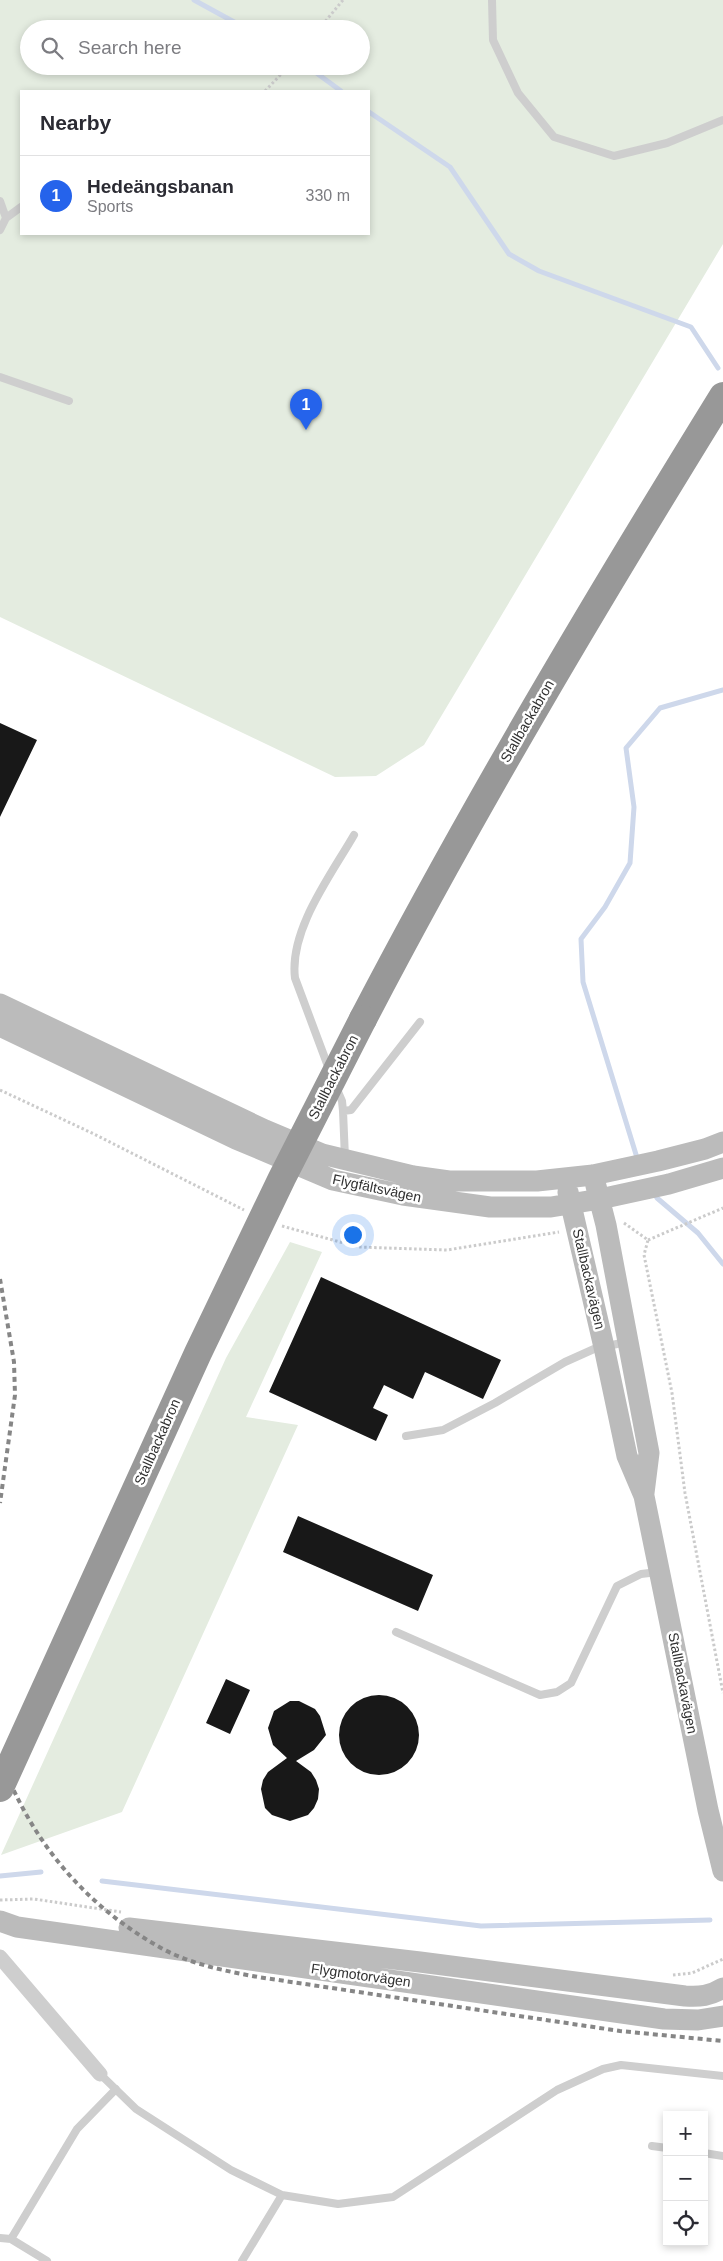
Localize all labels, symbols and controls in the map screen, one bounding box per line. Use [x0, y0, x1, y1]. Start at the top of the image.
search box [20, 20, 370, 75]
icon: search [38, 34, 66, 62]
text: Search here [78, 37, 182, 58]
text: Nearby [40, 111, 111, 134]
text: Hedeängsbanan [87, 176, 234, 197]
text: 1 [52, 187, 60, 204]
text: 330 m [306, 187, 350, 204]
text: Sports [87, 198, 133, 215]
pin: 1 [290, 389, 322, 430]
street label: Stallbackabron [497, 677, 557, 765]
street label: Stallbackabron [305, 1032, 361, 1122]
street label: Flygfältsvägen [331, 1171, 423, 1205]
your location [340, 1222, 366, 1248]
street label: Stallbackavägen [570, 1227, 608, 1331]
street label: Stallbackabron [131, 1396, 183, 1488]
street label: Stallbackavägen [665, 1631, 701, 1735]
street label: Flygmotorvägen [310, 1960, 412, 1990]
map controls [663, 2111, 708, 2246]
button: + [663, 2111, 708, 2156]
button: − [663, 2156, 708, 2201]
button: locate [663, 2201, 708, 2246]

